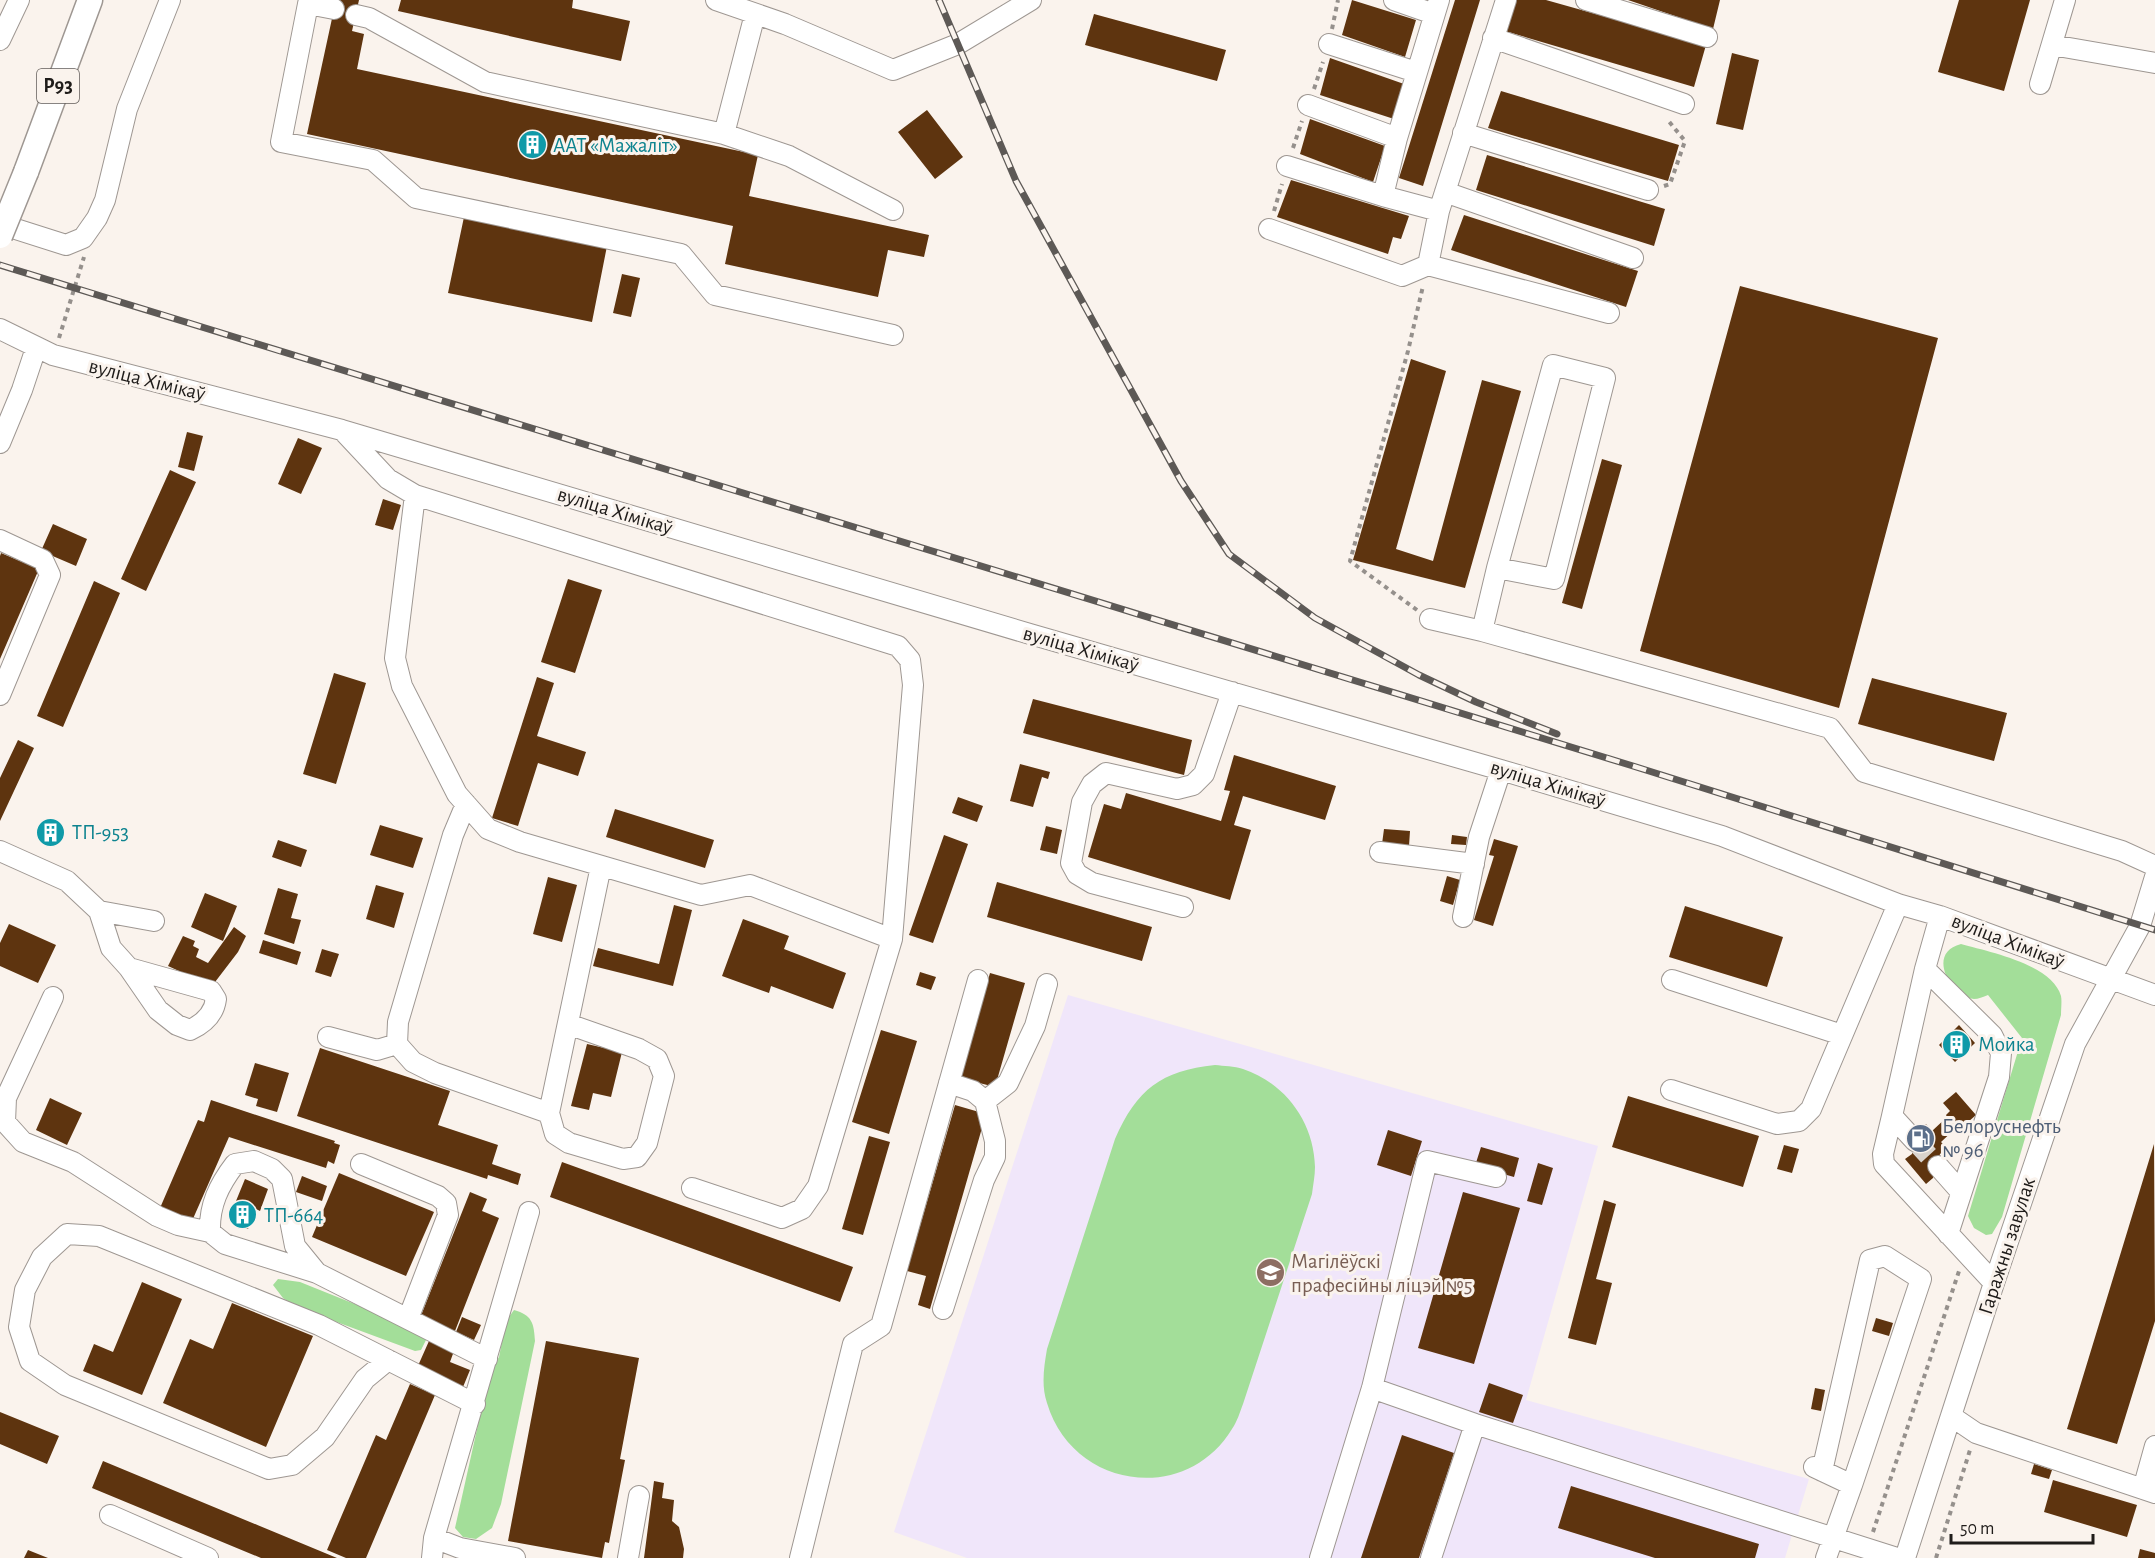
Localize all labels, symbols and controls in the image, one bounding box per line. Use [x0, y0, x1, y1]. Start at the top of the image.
road number: Р93 [37, 69, 79, 103]
building icon: ААТ «Мажаліт» [516, 129, 548, 161]
place label: ААТ «Мажаліт» [553, 135, 678, 156]
street label: вуліца Хімікаў [87, 355, 207, 405]
street label: вуліца Хімікаў [555, 484, 675, 539]
street label: вуліца Хімікаў [1021, 622, 1141, 676]
street label: вуліца Хімікаў [1488, 757, 1608, 812]
building icon: ТП-953 [35, 816, 67, 848]
place label: ТП-953 [72, 822, 129, 843]
street label: вуліца Хімікаў [1949, 910, 2068, 972]
building icon: Мойка [1941, 1028, 1973, 1060]
place label: Мойка [1978, 1034, 2035, 1055]
place label: Белоруснефть № 96 [1942, 1116, 2061, 1161]
fuel station icon: Белоруснефть № 96 [1905, 1122, 1937, 1154]
street label: Гаражны завулак [1975, 1174, 2039, 1317]
building icon: ТП-664 [227, 1199, 259, 1231]
place label: ТП-664 [264, 1205, 323, 1226]
place label: Магілёўскі прафесійны ліцэй №5 [1291, 1251, 1472, 1296]
school or university icon: Магілёўскі прафесійны ліцэй №5 [1254, 1257, 1286, 1289]
scale bar [1951, 1507, 2094, 1545]
text: 50 m [1960, 1520, 1994, 1538]

